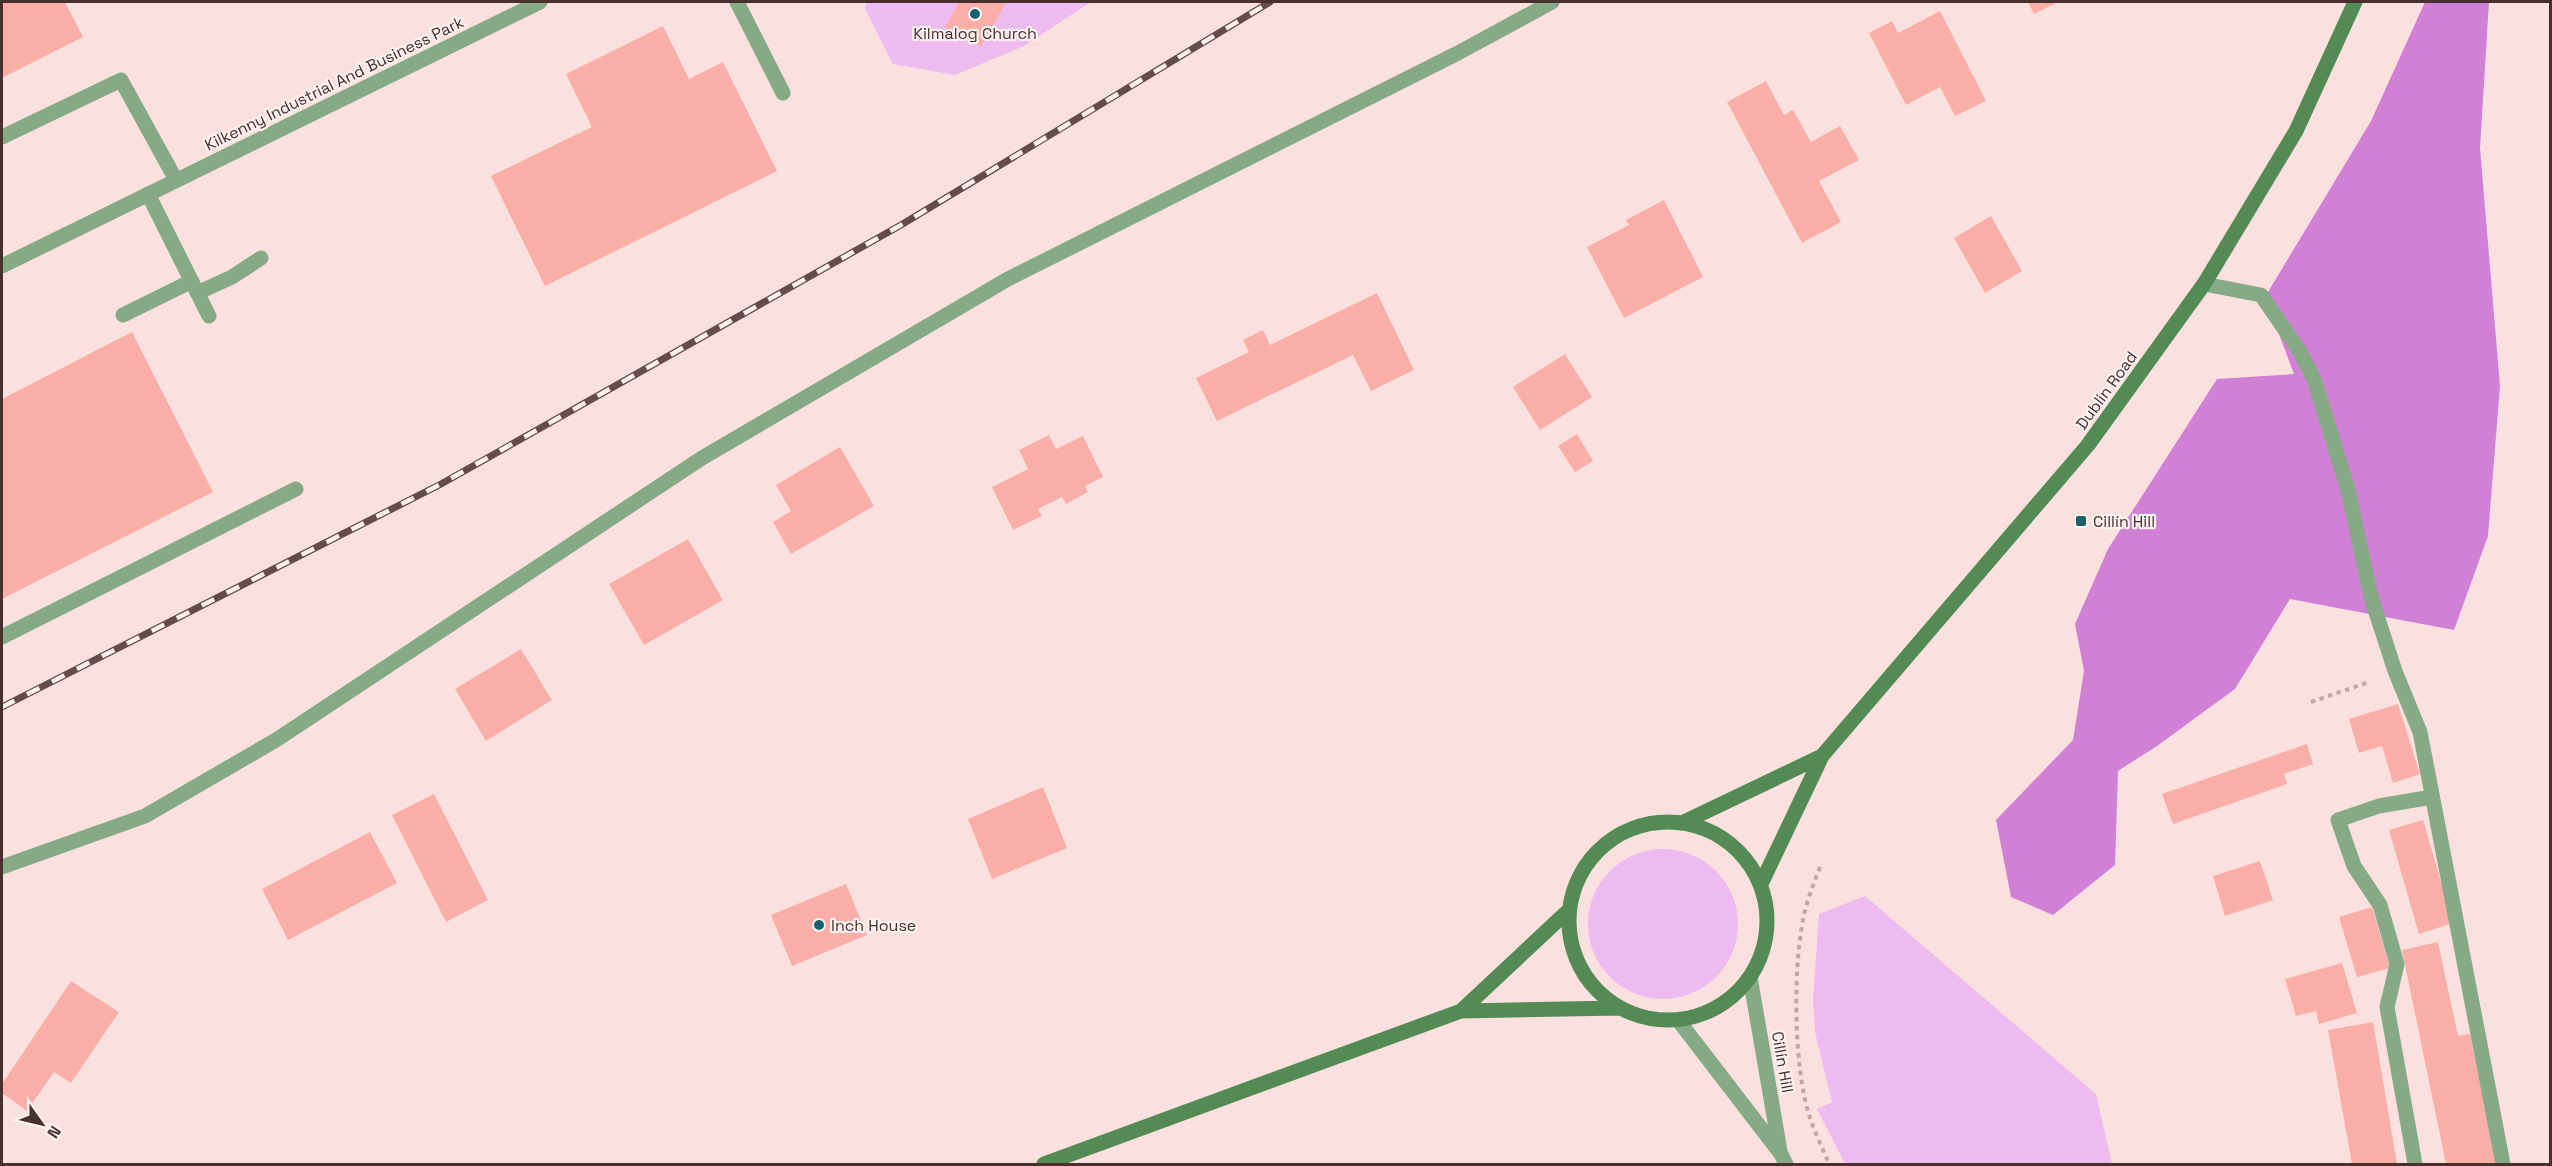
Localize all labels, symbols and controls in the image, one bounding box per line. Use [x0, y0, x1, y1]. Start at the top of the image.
marker: Kilmalog Church [968, 7, 982, 21]
street label: Kilkenny Industrial And Business Park [201, 11, 468, 155]
place label: Kilmalog Church [913, 23, 1037, 44]
street label: Dublin Road [2071, 347, 2142, 434]
place label: Cillín Hill [2093, 511, 2155, 532]
marker: Cillín Hill [2074, 514, 2088, 528]
place label: Inch House [831, 915, 916, 936]
marker: Inch House [812, 918, 826, 932]
street label: Cillín Hill [1767, 1030, 1798, 1095]
north arrow [12, 1094, 72, 1154]
text: N [42, 1122, 66, 1142]

